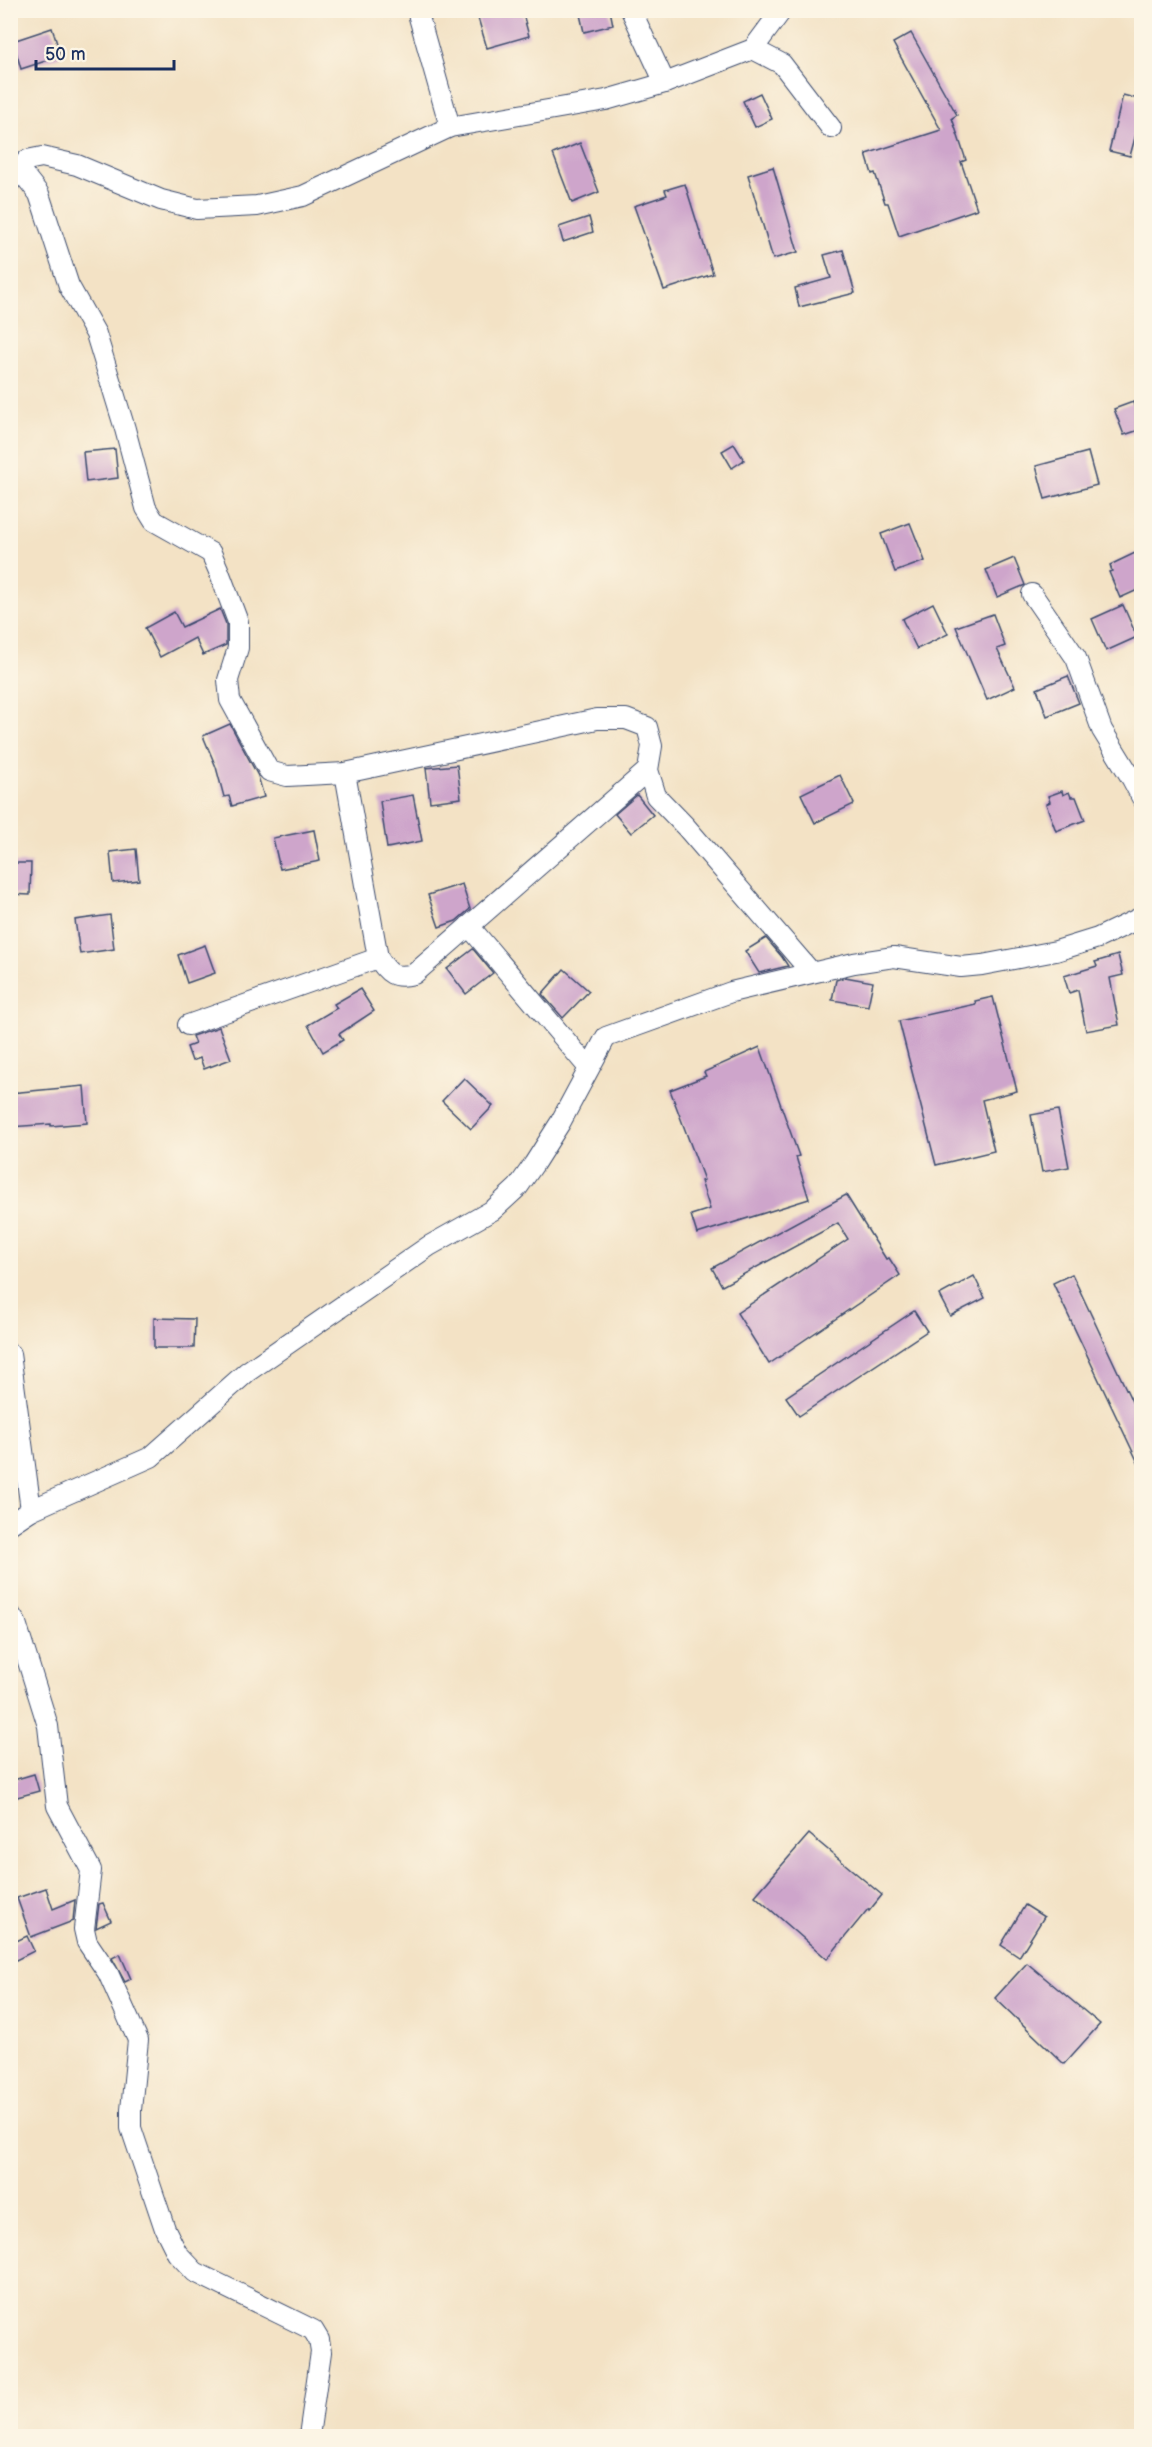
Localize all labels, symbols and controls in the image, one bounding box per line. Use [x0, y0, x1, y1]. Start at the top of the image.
scale bar [36, 33, 174, 71]
text: 50 m [45, 44, 86, 65]

